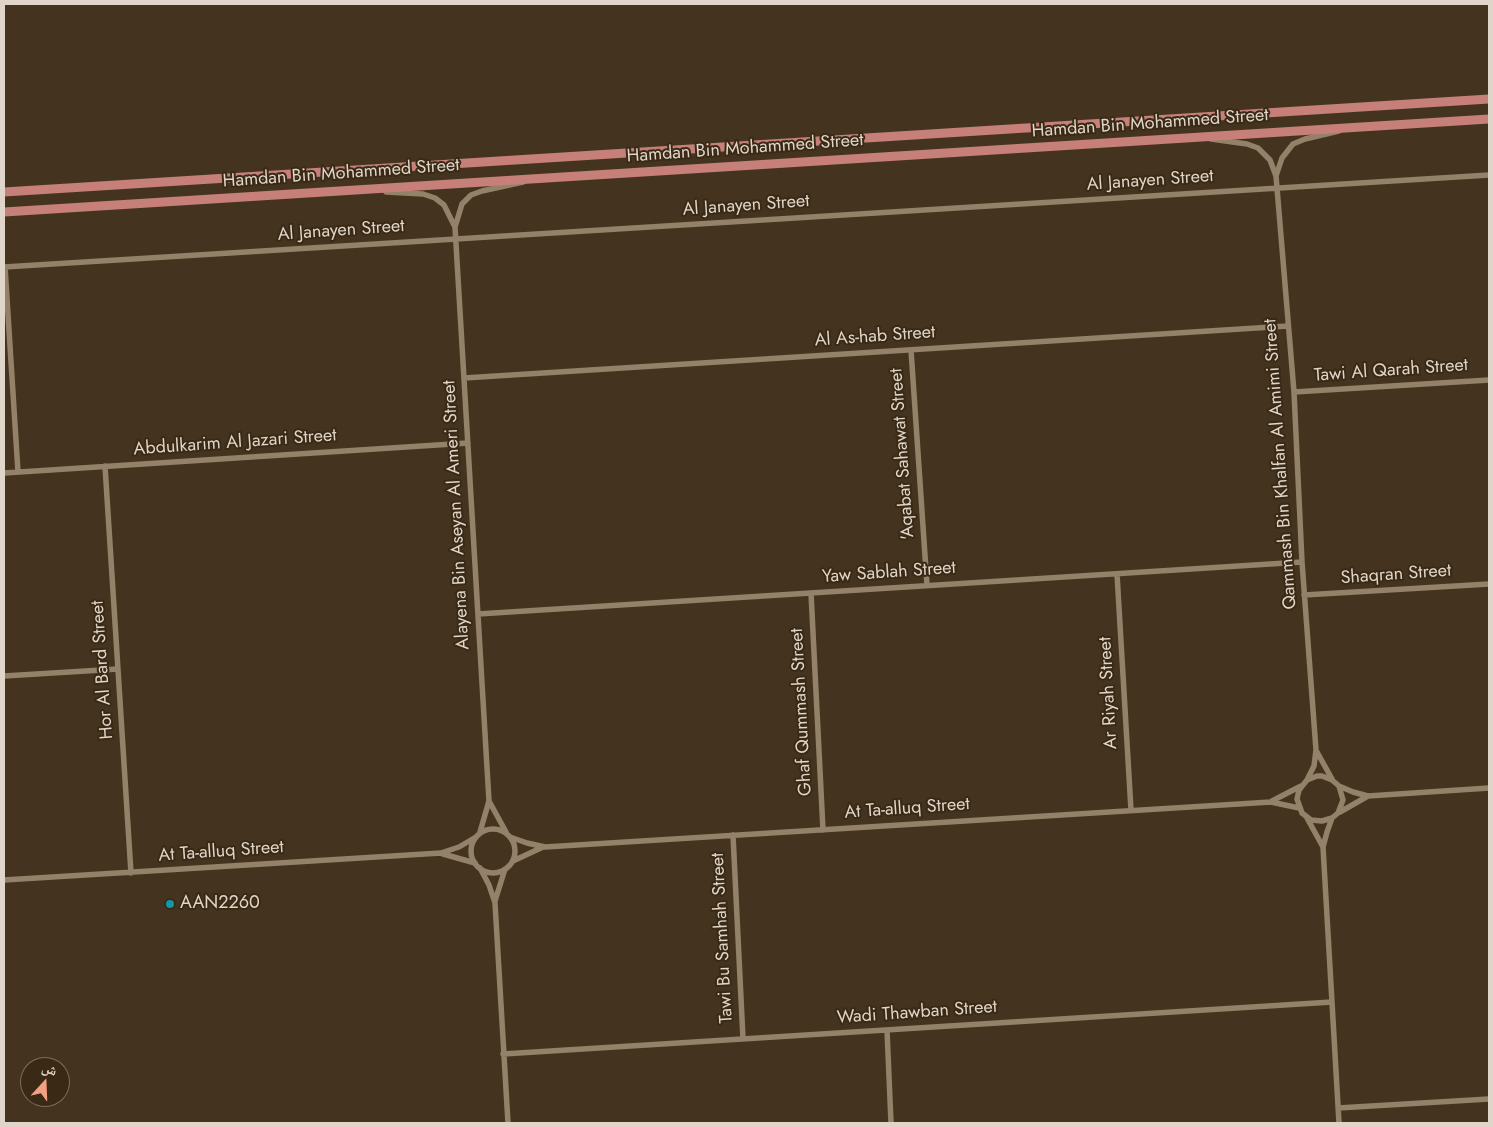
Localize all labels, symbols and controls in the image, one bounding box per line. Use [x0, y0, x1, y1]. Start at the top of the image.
street label: Hamdan Bin Mohammed Street [1031, 105, 1269, 143]
street label: Hamdan Bin Mohammed Street [626, 130, 864, 168]
street label: Hamdan Bin Mohammed Street [222, 155, 460, 193]
street label: Al Janayen Street [1086, 166, 1214, 196]
street label: Al Janayen Street [682, 191, 810, 221]
street label: Al Janayen Street [277, 216, 405, 246]
street label: Qammash Bin Khalfan Al Amimi Street [1260, 318, 1302, 610]
street label: Al As-hab Street [814, 322, 936, 352]
street label: Tawi Al Qarah Street [1313, 355, 1469, 387]
street label: 'Aqabat Sahawat Street [886, 367, 920, 541]
street label: Alayena Bin Aseyan Al Ameri Street [439, 380, 475, 650]
street label: Abdulkarim Al Jazari Street [133, 425, 337, 461]
street label: Yaw Sablah Street [821, 558, 957, 588]
street label: Shaqran Street [1340, 560, 1452, 590]
street label: Hor Al Bard Street [87, 600, 119, 740]
street label: Ghaf Qummash Street [787, 628, 817, 796]
street label: Ar Riyah Street [1095, 636, 1123, 750]
street label: At Ta-alluq Street [844, 794, 970, 824]
street label: At Ta-alluq Street [158, 837, 284, 867]
street label: Tawi Bu Samhah Street [708, 852, 738, 1024]
place label: AAN2260 [180, 893, 260, 915]
marker: AAN2260 [164, 898, 176, 910]
street label: Wadi Thawban Street [836, 997, 998, 1029]
north arrow [20, 1057, 70, 1107]
text: ش [39, 1057, 60, 1081]

